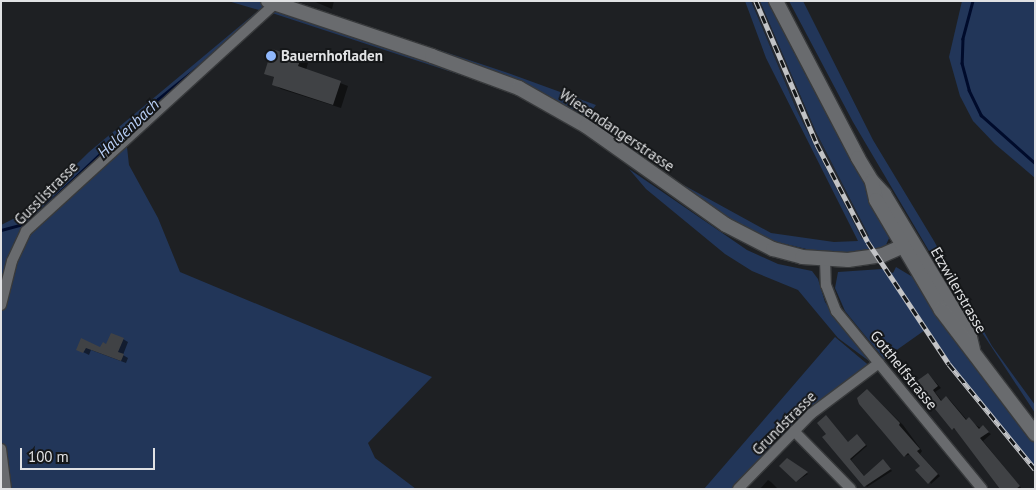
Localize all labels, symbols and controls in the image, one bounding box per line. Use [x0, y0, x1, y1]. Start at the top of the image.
place label: Bauernhofladen [281, 47, 383, 65]
marker: Bauernhofladen [265, 50, 277, 62]
street label: Wiesendangerstrasse [556, 85, 678, 175]
water label: Haldenbach [93, 95, 163, 161]
street label: Gusslistrasse [10, 157, 82, 229]
street label: Etzwilerstrasse [927, 244, 991, 336]
street label: Gotthelfstrasse [867, 327, 941, 413]
street label: Grundstrasse [748, 387, 820, 459]
scale bar [22, 438, 158, 470]
text: 100 m [28, 447, 69, 466]

